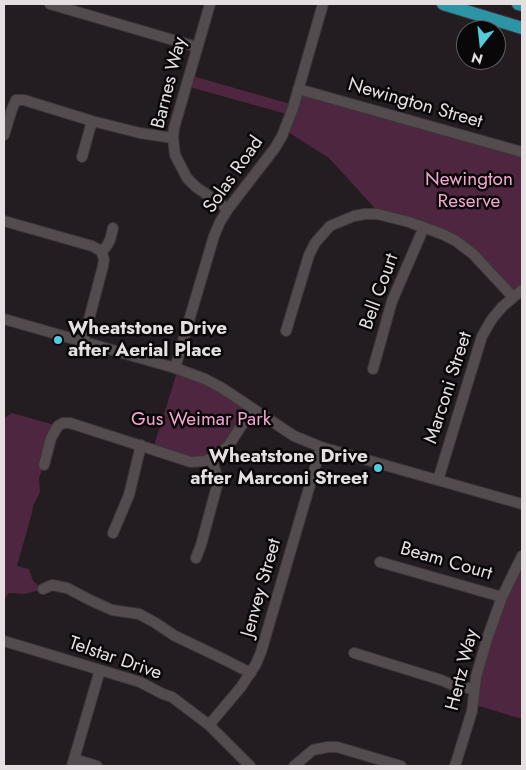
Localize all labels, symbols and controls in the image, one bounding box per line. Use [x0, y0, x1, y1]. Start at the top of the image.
north arrow [456, 20, 506, 70]
street label: Barnes Way [148, 35, 192, 131]
text: N [469, 47, 485, 70]
street label: Newington Street [345, 74, 485, 134]
street label: Solas Road [199, 132, 269, 218]
park label: Newington Reserve [425, 169, 513, 213]
street label: Bell Court [356, 251, 404, 333]
place label: Wheatstone Drive after Aerial Place [68, 318, 227, 362]
street label: Marconi Street [420, 329, 478, 447]
marker: Wheatstone Drive after Aerial Place [52, 334, 64, 346]
park label: Gus Weimar Park [131, 409, 271, 431]
place label: Wheatstone Drive after Marconi Street [190, 446, 368, 490]
marker: Wheatstone Drive after Marconi Street [372, 462, 384, 474]
street label: Jenvey Street [237, 536, 287, 640]
street label: Beam Court [397, 538, 495, 586]
street label: Hertz Way [442, 627, 484, 713]
street label: Telstar Drive [65, 632, 165, 686]

